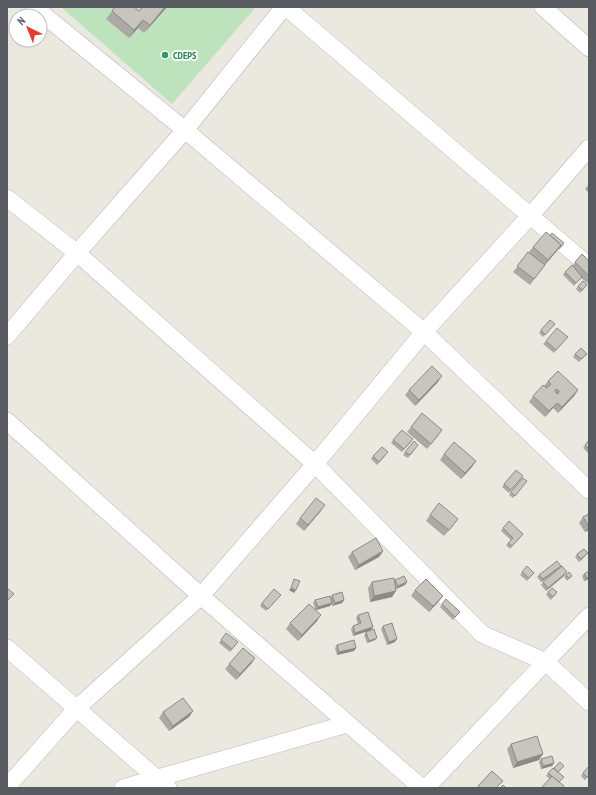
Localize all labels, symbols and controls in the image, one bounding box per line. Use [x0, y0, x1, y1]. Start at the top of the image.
north arrow [8, 8, 48, 48]
text: N [14, 14, 28, 28]
place label: CDEPS [173, 49, 197, 62]
marker: CDEPS [160, 50, 170, 60]

